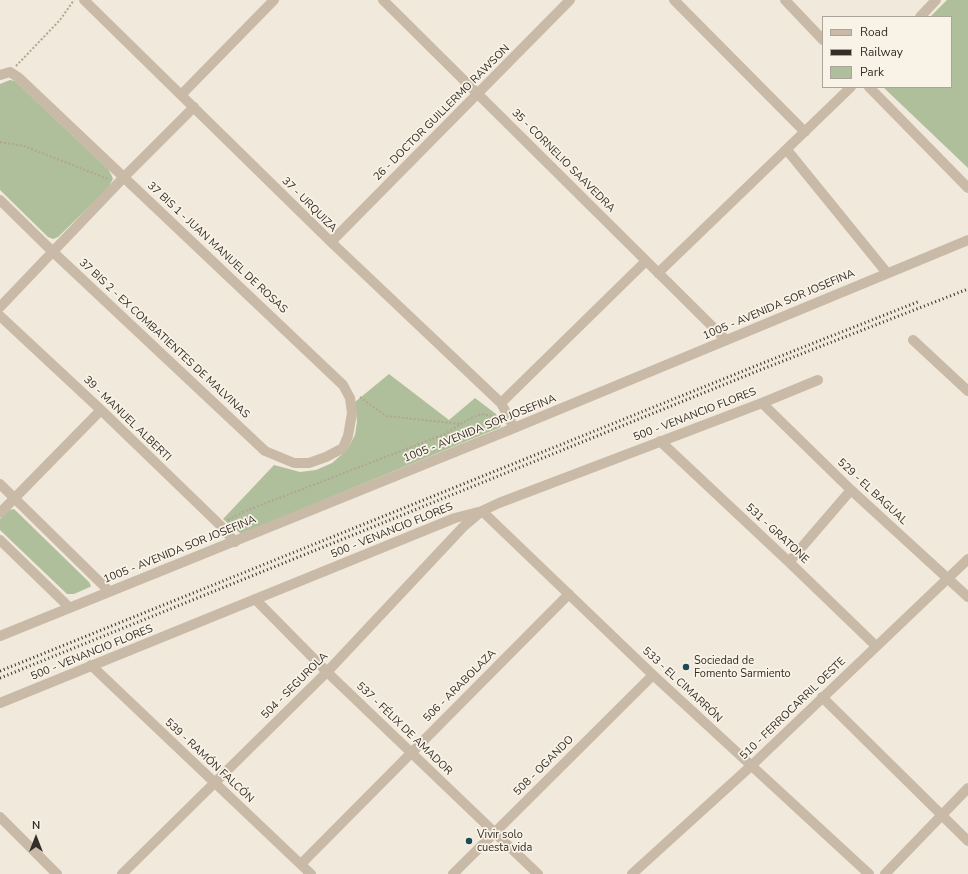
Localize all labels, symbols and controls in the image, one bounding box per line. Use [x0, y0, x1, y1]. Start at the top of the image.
legend [822, 16, 952, 88]
text: Road [860, 24, 888, 40]
street label: 26 - DOCTOR GUILLERMO RAWSON [371, 42, 513, 184]
text: Railway [860, 44, 903, 60]
text: Park [860, 64, 884, 80]
street label: 35 - CORNELIO SAAVEDRA [509, 107, 617, 215]
street label: 37 - URQUIZA [279, 175, 339, 235]
street label: 37 BIS 1 - JUAN MANUEL DE ROSAS [144, 180, 290, 316]
street label: 37 BIS 2 - EX COMBATIENTES DE MALVINAS [76, 256, 252, 422]
street label: 1005 - AVENIDA SOR JOSEFINA [701, 267, 857, 343]
street label: 39 - MANUEL ALBERTI [80, 374, 174, 464]
street label: 500 - VENANCIO FLORES [632, 385, 758, 445]
street label: 1005 - AVENIDA SOR JOSEFINA [402, 392, 558, 466]
street label: 529 - EL BAGUAL [834, 456, 910, 528]
street label: 500 - VENANCIO FLORES [329, 500, 455, 562]
street label: 531 - GRATONE [743, 501, 811, 567]
street label: 1005 - AVENIDA SOR JOSEFINA [102, 513, 258, 587]
street label: 500 - VENANCIO FLORES [29, 622, 155, 684]
street label: 533 - EL CIMARRÓN [639, 645, 725, 725]
street label: 506 - ARABOLAZA [421, 647, 499, 725]
street label: 504 - SEGUROLA [259, 650, 331, 722]
place label: Sociedad de Fomento Sarmiento [694, 654, 791, 680]
street label: 510 - FERROCARRIL OESTE [737, 655, 849, 763]
marker: Sociedad de Fomento Sarmiento [681, 662, 691, 672]
street label: 537 - FÉLIX DE AMADOR [353, 680, 455, 778]
street label: 539 - RAMÓN FALCÓN [162, 716, 256, 806]
street label: 508 - OGANDO [511, 733, 577, 799]
north arrow [16, 818, 56, 858]
text: N [32, 818, 40, 833]
place label: Vivir solo cuesta vida [477, 828, 532, 854]
marker: Vivir solo cuesta vida [464, 836, 474, 846]

